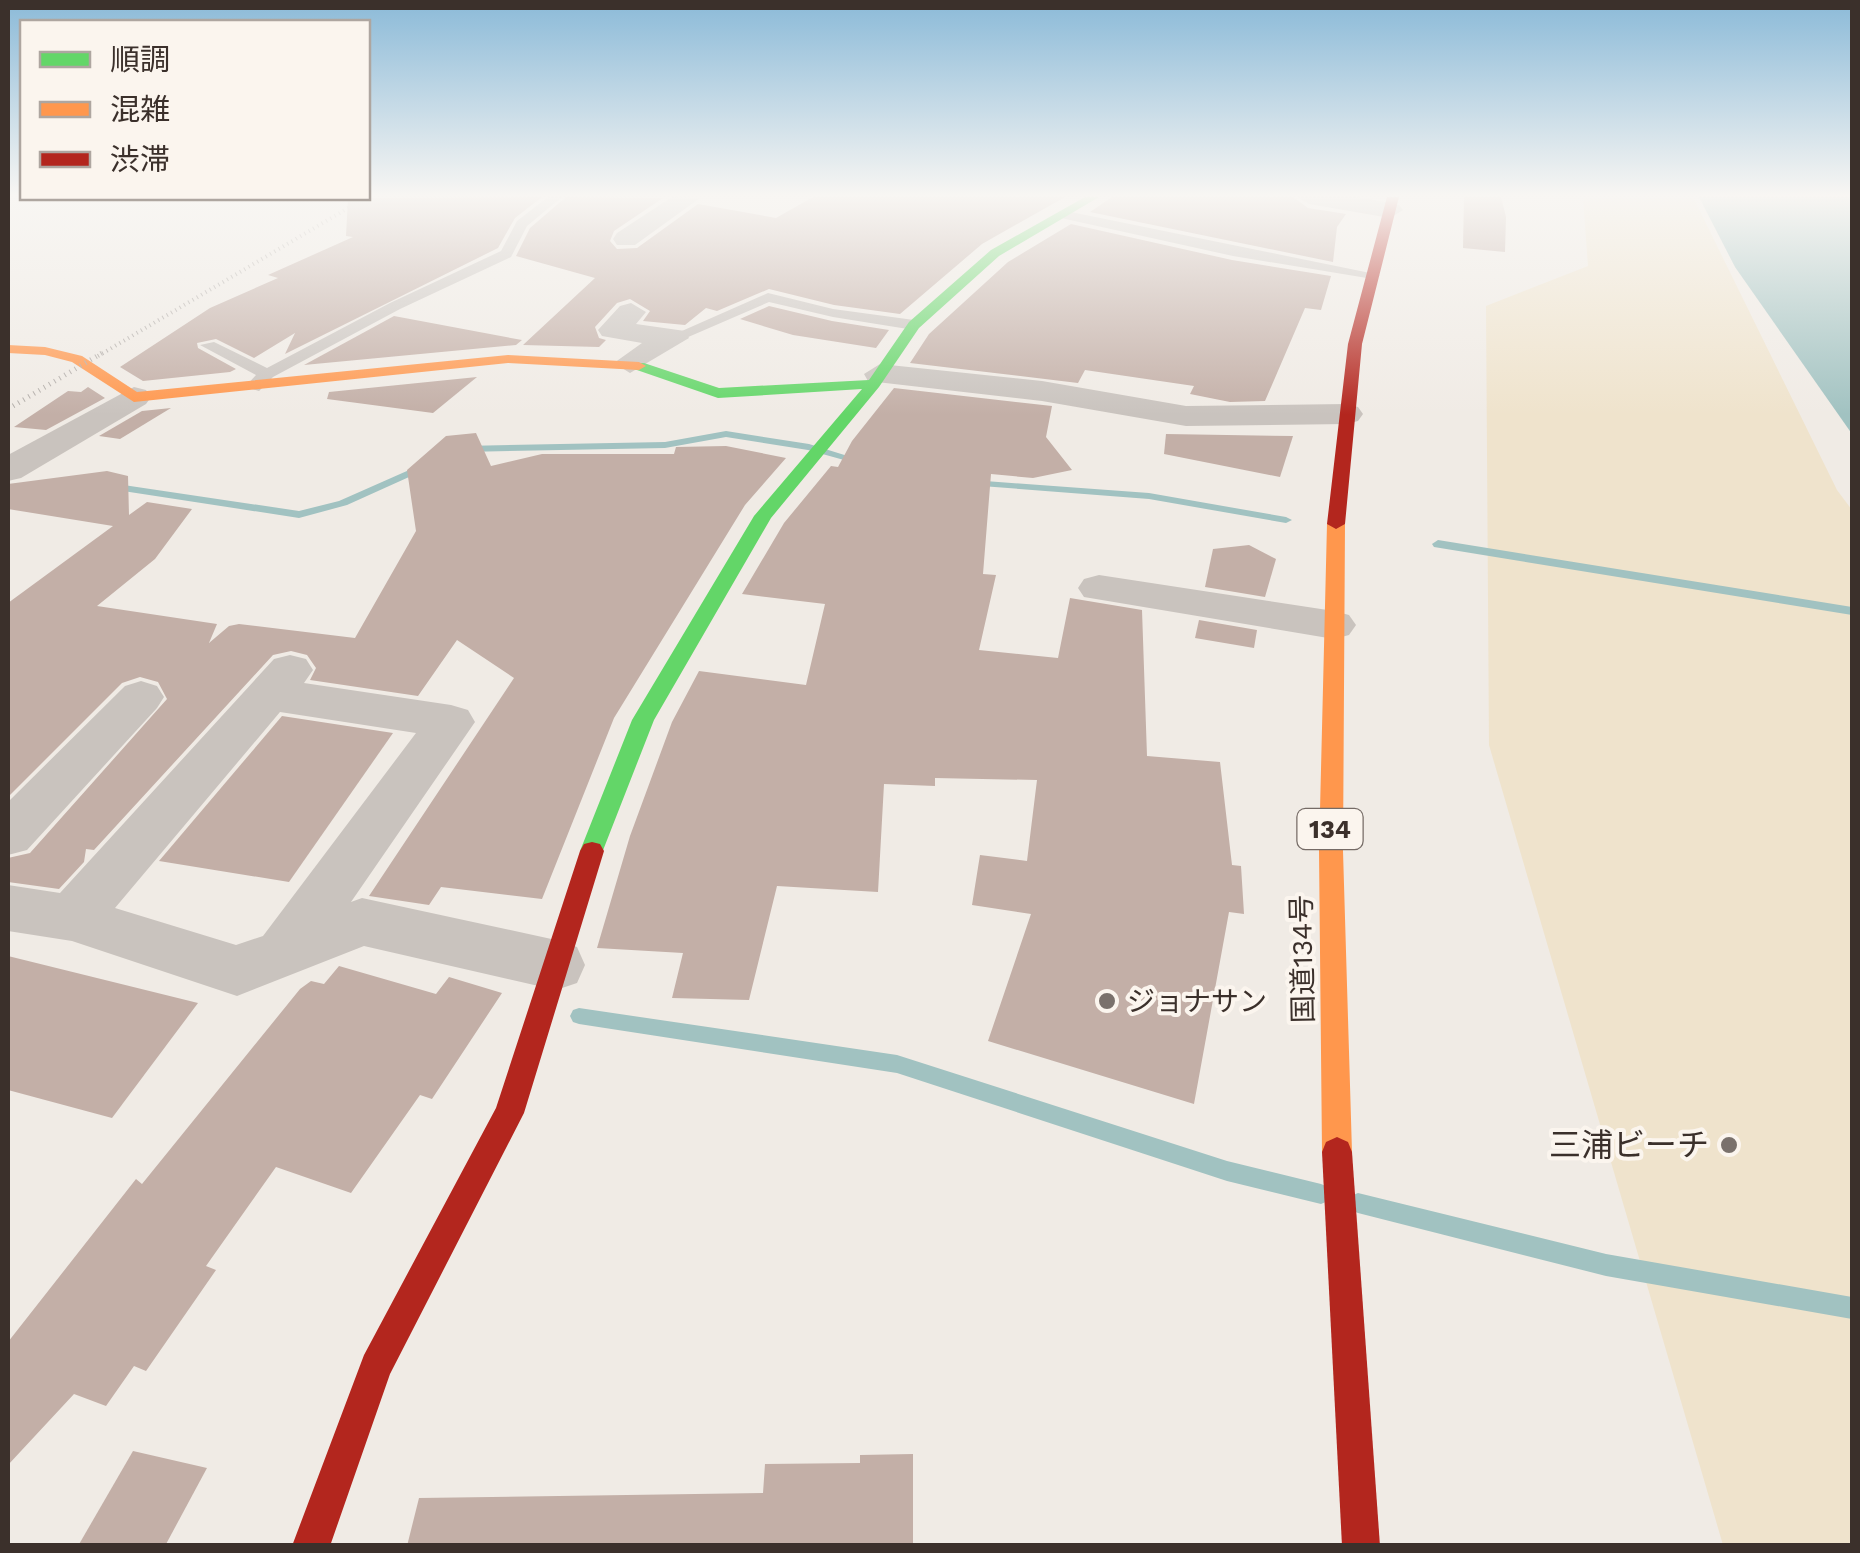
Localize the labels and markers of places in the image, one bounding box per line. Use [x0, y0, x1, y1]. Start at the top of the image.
place label: ジョナサン [1127, 985, 1267, 1018]
marker: ジョナサン [1096, 990, 1118, 1012]
place label: 三浦ビーチ [1549, 1126, 1709, 1164]
marker: 三浦ビーチ [1718, 1134, 1740, 1156]

